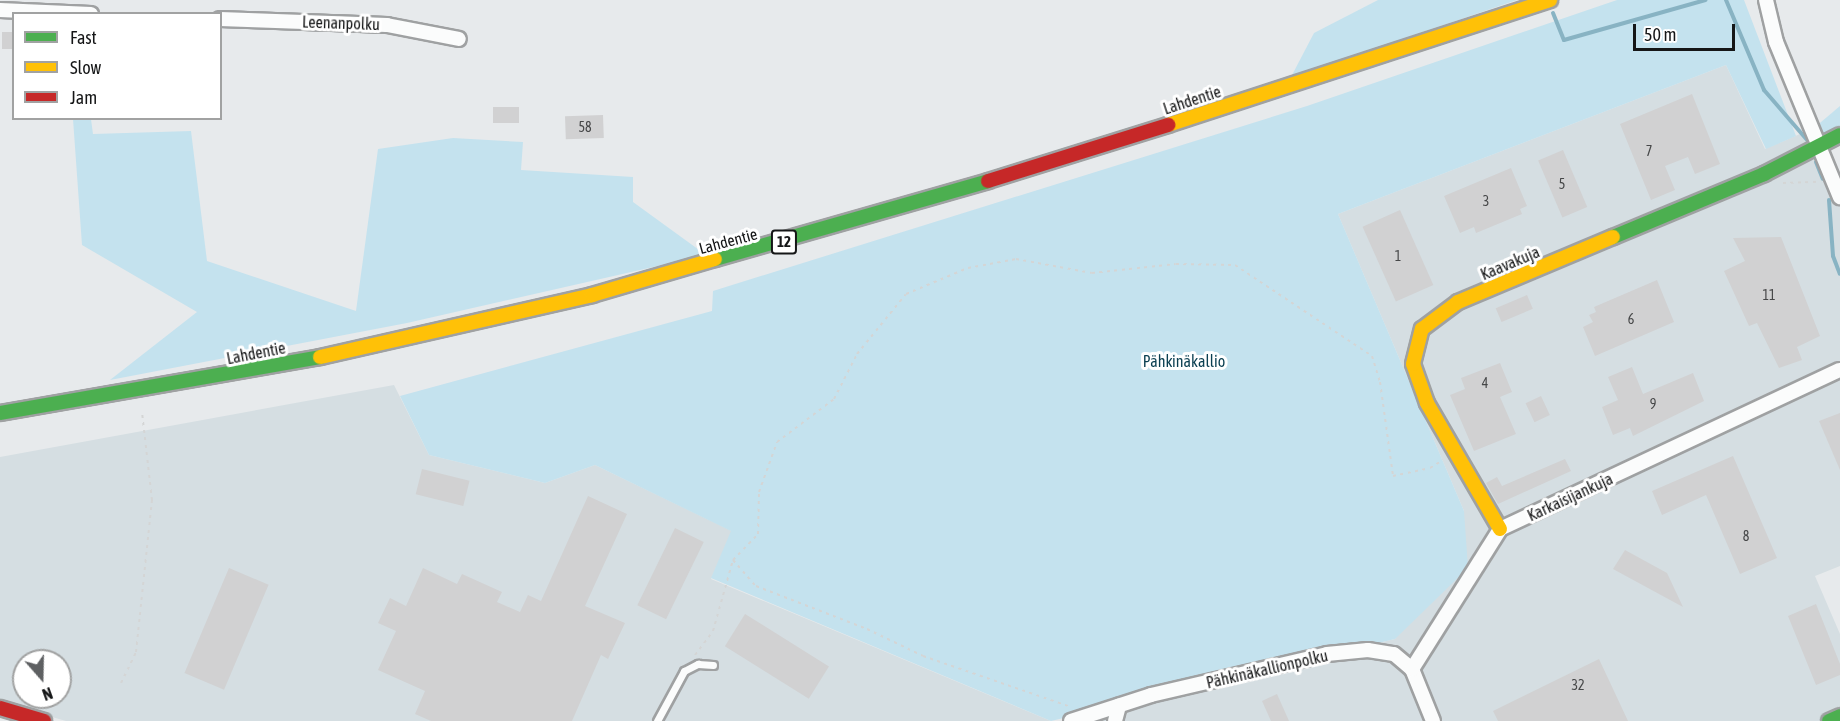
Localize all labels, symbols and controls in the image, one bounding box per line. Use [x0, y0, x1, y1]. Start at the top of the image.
legend [12, 12, 222, 120]
street label: Leenanpolku [302, 12, 380, 34]
scale bar [1636, 12, 1738, 50]
text: 50 m [1644, 24, 1676, 45]
text: Fast [70, 27, 97, 48]
text: Slow [70, 57, 101, 78]
street label: Lahdentie [1161, 82, 1223, 118]
text: Jam [70, 87, 97, 108]
house number: 58 [578, 119, 592, 135]
house number: 7 [1646, 143, 1652, 159]
house number: 5 [1559, 176, 1565, 192]
house number: 3 [1483, 193, 1489, 209]
street label: Lahdentie [697, 224, 759, 258]
road number: 12 [770, 230, 798, 254]
street label: Kaavakuja [1478, 242, 1542, 284]
house number: 1 [1395, 248, 1401, 264]
house number: 11 [1762, 287, 1776, 303]
house number: 6 [1628, 311, 1634, 327]
street label: Lahdentie [225, 338, 287, 368]
park label: Pähkinäkallio [1143, 351, 1225, 371]
house number: 4 [1482, 375, 1488, 391]
house number: 9 [1650, 396, 1656, 412]
street label: Karkaisijankuja [1524, 469, 1616, 525]
house number: 8 [1743, 528, 1749, 544]
street label: Pähkinäkallionpolku [1204, 646, 1330, 692]
north arrow [12, 649, 72, 709]
house number: 32 [1571, 677, 1585, 693]
text: N [40, 684, 55, 704]

